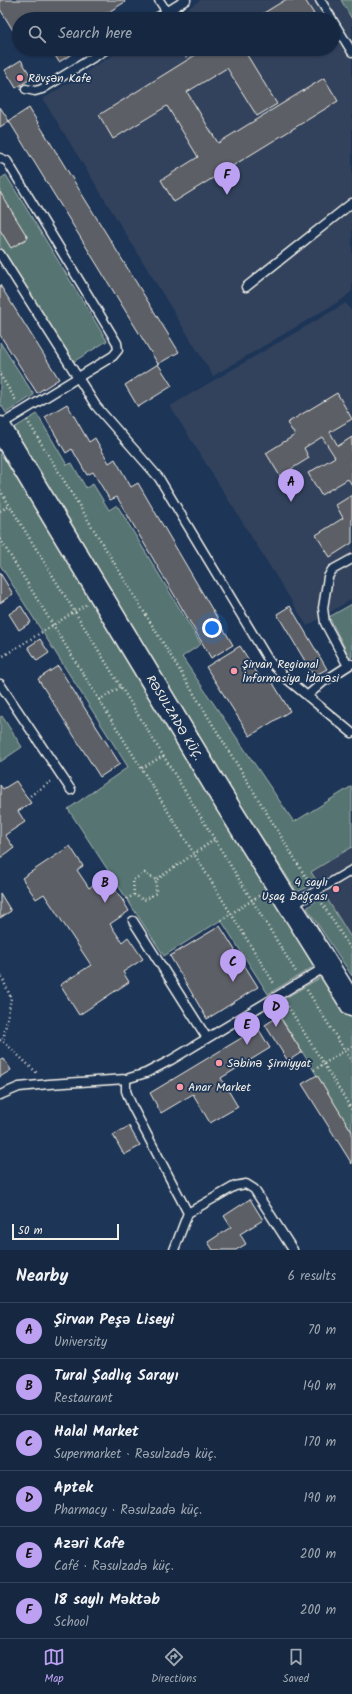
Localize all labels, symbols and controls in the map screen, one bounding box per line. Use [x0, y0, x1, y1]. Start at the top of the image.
search box [12, 12, 340, 56]
text: Search here [58, 22, 132, 46]
icon: search [26, 23, 48, 45]
place label: Rövşən Kafe [28, 69, 92, 88]
marker: Rövşən Kafe [15, 73, 25, 83]
pin: F [214, 162, 240, 195]
pin: A [278, 469, 304, 502]
your location [202, 618, 222, 638]
place label: Şirvan Regional İnformasiya İdarəsi [242, 655, 340, 688]
marker: Şirvan Regional İnformasiya İdarəsi [229, 666, 239, 676]
street label: RƏSULZADƏ KÜÇ. [141, 671, 207, 764]
pin: B [92, 870, 118, 903]
place label: 4 saylı Uşaq Bağçası [261, 873, 328, 906]
marker: 4 saylı Uşaq Bağçası [331, 884, 341, 894]
pin: C [220, 949, 246, 982]
pin: D [263, 994, 289, 1027]
pin: E [234, 1012, 260, 1045]
place label: Səbinə Şirniyyat [227, 1054, 312, 1073]
marker: Səbinə Şirniyyat [214, 1058, 224, 1068]
place label: Anar Market [188, 1078, 251, 1097]
marker: Anar Market [175, 1082, 185, 1092]
scale bar [12, 1222, 119, 1241]
text: 50 m [18, 1222, 43, 1240]
text: Nearby [16, 1263, 68, 1290]
text: 6 results [288, 1266, 336, 1287]
text: Şirvan Peşə Liseyi [54, 1308, 174, 1332]
text: A [25, 1320, 33, 1341]
text: 70 m [308, 1320, 336, 1341]
text: University [54, 1332, 107, 1353]
text: Tural Şadlıq Sarayı [54, 1364, 178, 1388]
text: B [25, 1376, 33, 1397]
text: 140 m [303, 1376, 336, 1397]
text: Restaurant [54, 1388, 113, 1409]
text: Halal Market [54, 1420, 139, 1444]
text: C [25, 1432, 33, 1453]
text: 170 m [304, 1432, 336, 1453]
text: Supermarket · Rəsulzadə küç. [54, 1444, 217, 1465]
text: Aptek [54, 1476, 93, 1500]
text: D [25, 1488, 33, 1509]
text: 190 m [304, 1488, 336, 1509]
text: Pharmacy · Rəsulzadə küç. [54, 1500, 202, 1521]
text: Azəri Kafe [54, 1532, 125, 1556]
text: E [25, 1544, 33, 1565]
text: 200 m [300, 1544, 336, 1565]
text: Café · Rəsulzadə küç. [54, 1556, 174, 1577]
text: 18 saylı Məktəb [54, 1588, 160, 1612]
text: F [25, 1600, 33, 1621]
text: 200 m [300, 1600, 336, 1621]
text: School [54, 1612, 89, 1633]
tab: Map [43, 1646, 65, 1688]
tab: Directions [151, 1646, 197, 1688]
tab: Saved [283, 1646, 309, 1688]

